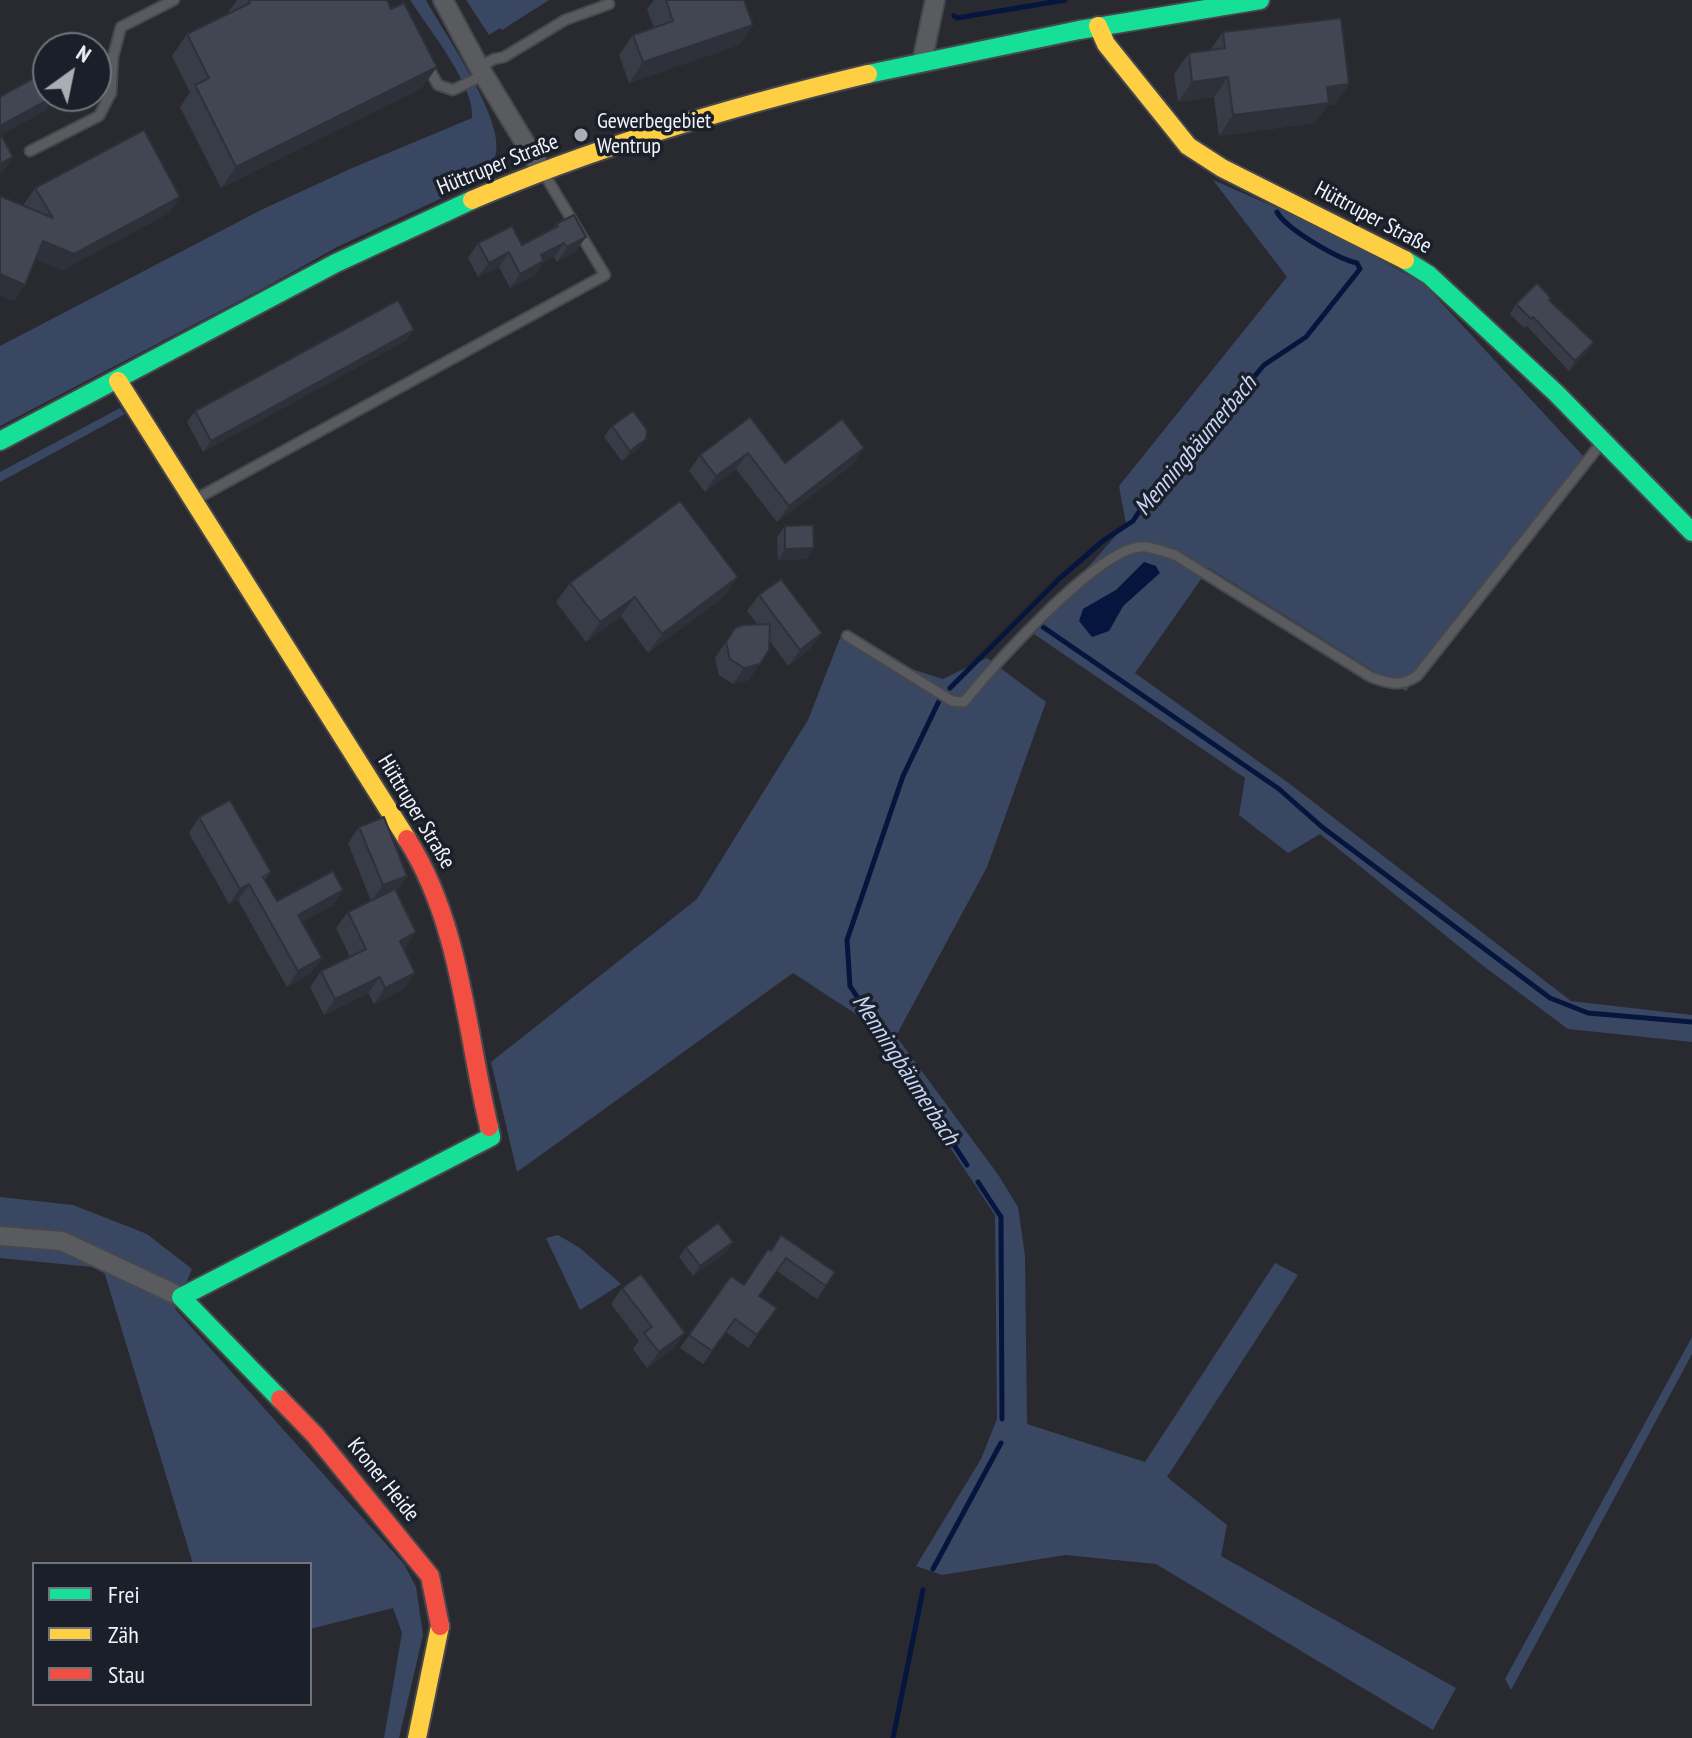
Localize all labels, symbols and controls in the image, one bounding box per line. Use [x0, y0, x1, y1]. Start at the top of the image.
north arrow [32, 32, 112, 112]
text: N [71, 39, 97, 69]
place label: Gewerbegebiet Wentrup [597, 109, 711, 160]
marker: Gewerbegebiet Wentrup [572, 126, 590, 144]
street label: Hüttruper Straße [433, 129, 563, 201]
street label: Hüttruper Straße [1310, 176, 1436, 260]
water label: Menningbäumerbach [1129, 370, 1263, 522]
street label: Hüttruper Straße [372, 750, 460, 874]
water label: Menningbäumerbach [846, 989, 964, 1151]
street label: Kroner Heide [341, 1433, 425, 1527]
legend [32, 1562, 312, 1706]
text: Frei [108, 1579, 140, 1610]
text: Zäh [108, 1619, 139, 1650]
text: Stau [108, 1659, 145, 1690]

